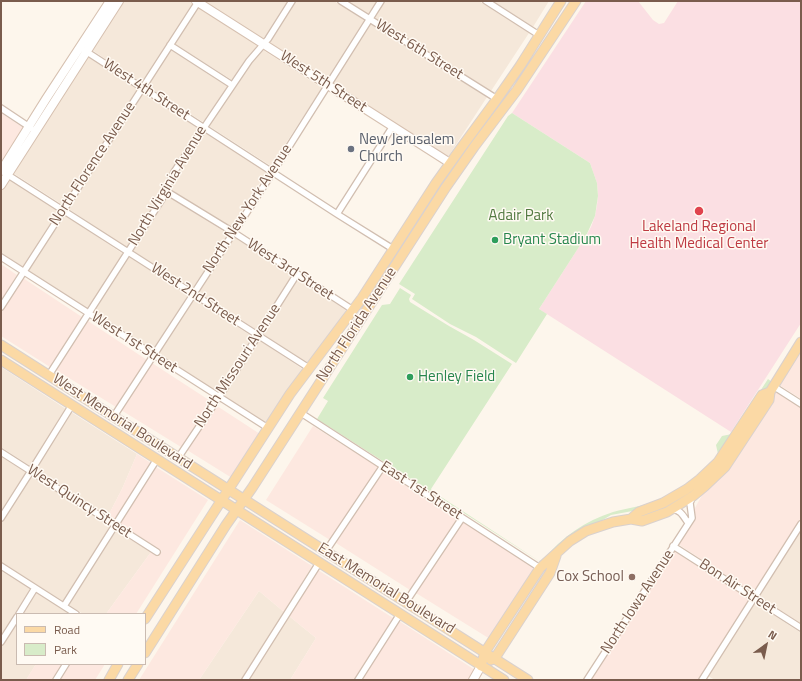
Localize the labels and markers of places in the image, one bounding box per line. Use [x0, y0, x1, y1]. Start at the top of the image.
place label: New Jerusalem Church [359, 131, 454, 166]
marker: New Jerusalem Church [346, 144, 356, 154]
marker: Lakeland Regional Health Medical Center [693, 205, 705, 217]
place label: Lakeland Regional Health Medical Center [630, 218, 768, 253]
place label: Bryant Stadium [503, 231, 601, 249]
marker: Bryant Stadium [490, 235, 500, 245]
place label: Henley Field [418, 368, 495, 386]
marker: Henley Field [405, 372, 415, 382]
place label: Cox School [556, 568, 624, 586]
marker: Cox School [627, 572, 637, 582]

